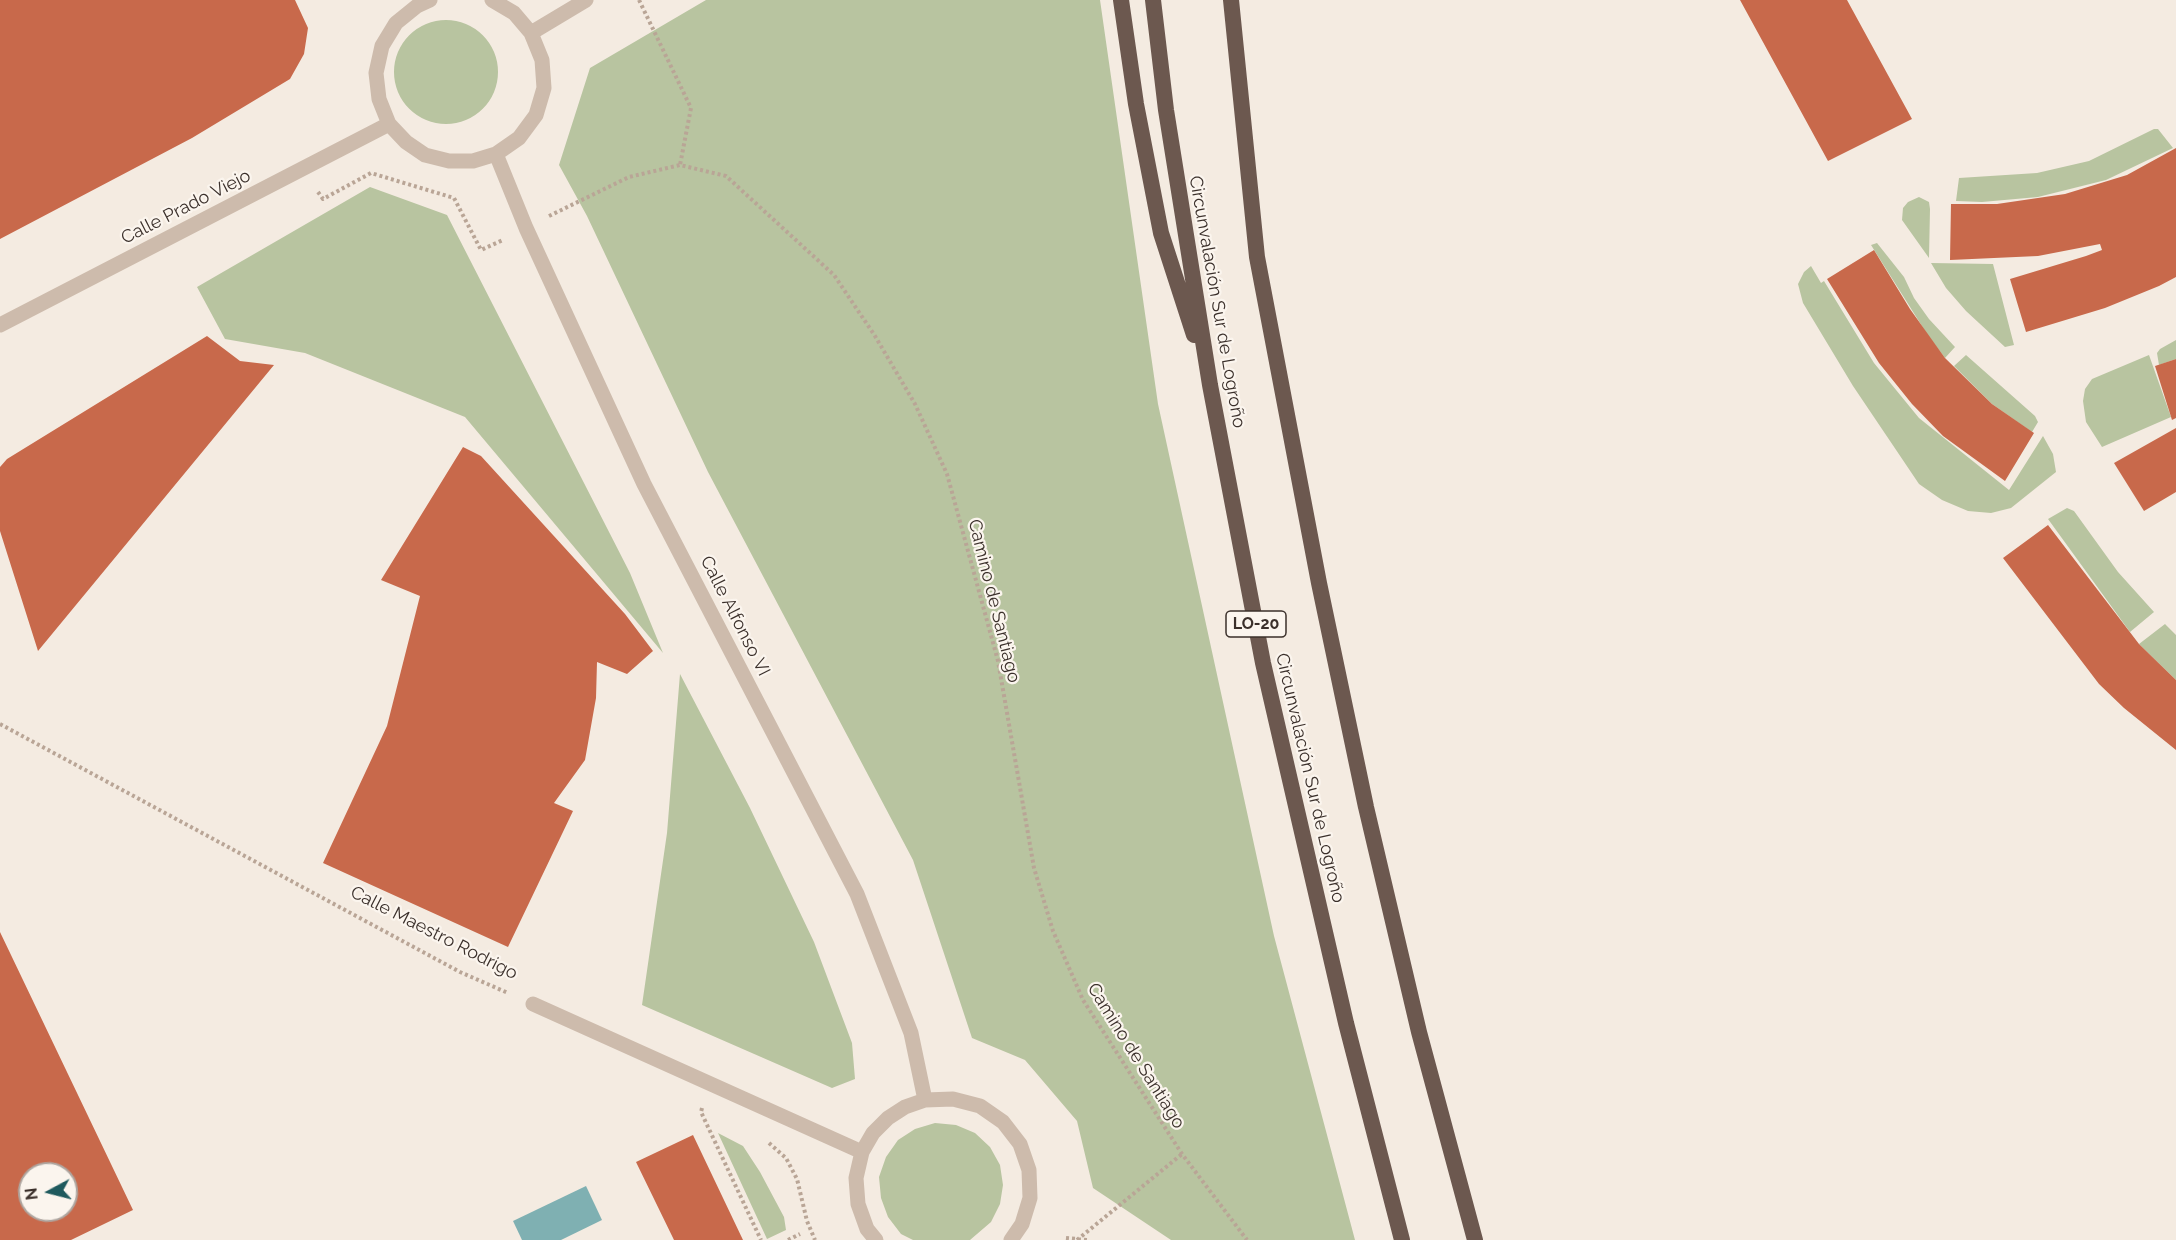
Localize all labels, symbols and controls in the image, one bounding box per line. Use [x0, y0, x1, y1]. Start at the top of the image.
street label: Calle Prado Viejo [118, 165, 254, 249]
street label: Circunvalación Sur de Logroño [1184, 174, 1250, 430]
street label: Camino de Santiago [963, 517, 1025, 685]
street label: Calle Alfonso VI [695, 552, 775, 680]
road number: LO-20 [1226, 611, 1286, 637]
street label: Circunvalación Sur de Logroño [1271, 651, 1349, 905]
street label: Calle Maestro Rodrigo [347, 881, 521, 985]
street label: Camino de Santiago [1082, 979, 1190, 1133]
north arrow [18, 1162, 78, 1222]
text: N [21, 1187, 42, 1201]

